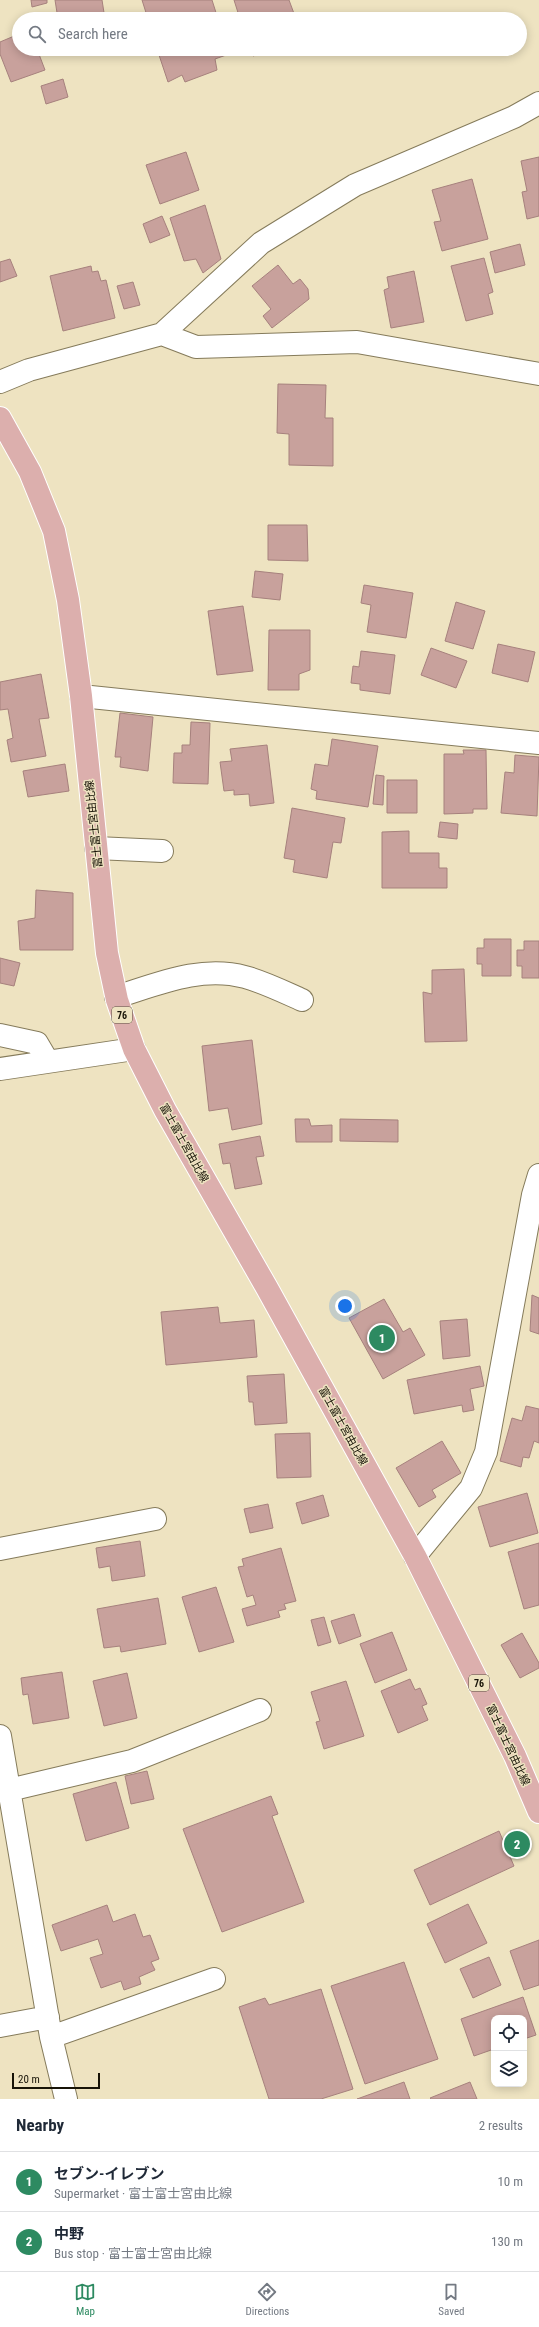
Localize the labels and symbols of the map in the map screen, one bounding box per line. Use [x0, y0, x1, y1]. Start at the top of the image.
street label: 富士富士宮由比線 [83, 780, 105, 868]
road number: 76 [112, 1007, 132, 1023]
street label: 富士富士宮由比線 [157, 1101, 211, 1185]
your location [335, 1296, 355, 1316]
pin: 1 [369, 1323, 395, 1353]
street label: 富士富士宮由比線 [316, 1384, 370, 1468]
road number: 76 [469, 1675, 489, 1691]
street label: 富士富士宮由比線 [484, 1702, 532, 1788]
pin: 2 [504, 1829, 530, 1859]
scale bar [12, 2071, 100, 2090]

